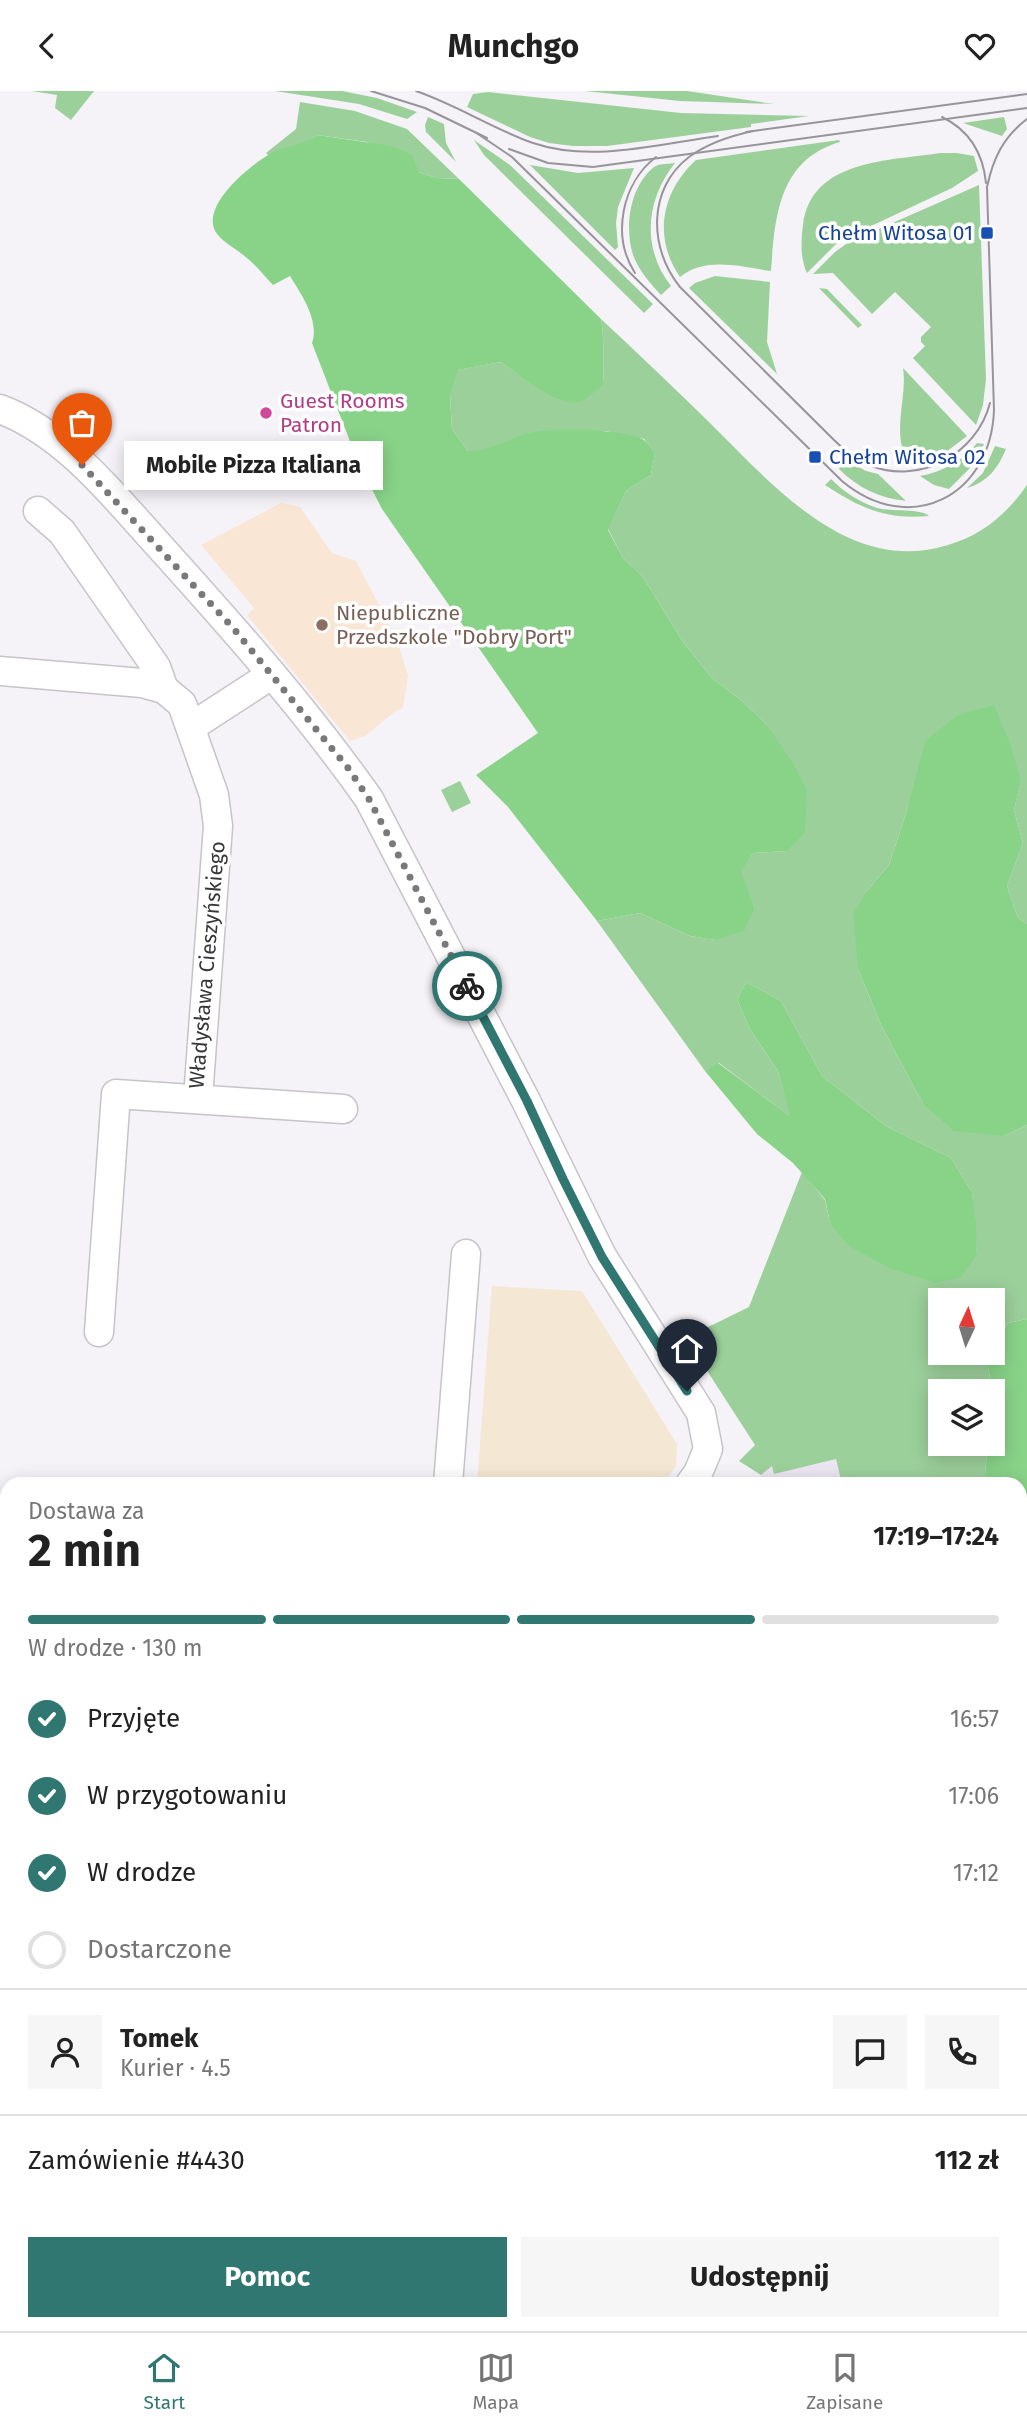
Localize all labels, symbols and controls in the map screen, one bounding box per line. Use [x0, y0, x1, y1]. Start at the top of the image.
icon: back [28, 27, 66, 65]
text: Munchgo [448, 27, 579, 65]
icon: heart [961, 27, 999, 65]
place label: Chełm Witosa 01 [818, 220, 973, 246]
marker: Chełm Witosa 01 [979, 225, 995, 241]
place label: Guest Rooms Patron [280, 388, 405, 438]
pin [52, 393, 112, 465]
icon: bag [63, 404, 101, 442]
marker: Guest Rooms Patron [258, 405, 274, 421]
callout: Mobile Pizza Italiana [124, 441, 383, 489]
place label: Chełm Witosa 02 [829, 444, 986, 470]
marker: Chełm Witosa 02 [807, 449, 823, 465]
text: Mobile Pizza Italiana [146, 451, 361, 479]
place label: Niepubliczne Przedszkole "Dobry Port" [336, 600, 572, 650]
marker: Niepubliczne Przedszkole "Dobry Port" [314, 617, 330, 633]
street label: Władysława Cieszyńskiego [183, 840, 231, 1090]
courier [432, 951, 502, 1021]
icon: bike [448, 967, 486, 1005]
north arrow [928, 1288, 1004, 1365]
map controls [928, 1288, 1005, 1456]
pin [657, 1319, 717, 1391]
icon: home [668, 1330, 706, 1368]
button: layers [928, 1379, 1005, 1456]
text: Dostawa za [28, 1497, 145, 1525]
text: 17:19–17:24 [873, 1521, 999, 1552]
text: 2 min [28, 1523, 141, 1578]
text: W drodze · 130 m [28, 1634, 202, 1662]
icon: check [28, 1700, 66, 1738]
text: Przyjęte [87, 1703, 180, 1734]
text: 16:57 [950, 1705, 999, 1733]
icon: check [28, 1777, 66, 1815]
text: W przygotowaniu [87, 1780, 287, 1811]
text: 17:06 [948, 1782, 999, 1810]
icon: check [28, 1854, 66, 1892]
text: W drodze [87, 1857, 196, 1888]
text: 17:12 [953, 1859, 999, 1887]
text: Dostarczone [87, 1934, 232, 1965]
button: person [28, 2015, 102, 2089]
button: chat [833, 2015, 907, 2089]
button: phone [925, 2015, 999, 2089]
text: Tomek [120, 2023, 198, 2054]
text: Kurier · 4.5 [120, 2054, 231, 2082]
text: Zamówienie #4430 [28, 2145, 245, 2176]
text: 112 zł [935, 2145, 999, 2176]
button: Pomoc [28, 2237, 507, 2317]
button: Udostępnij [521, 2237, 999, 2317]
tab: Start [144, 2349, 185, 2414]
tab: Mapa [472, 2349, 519, 2414]
tab: Zapisane [806, 2349, 883, 2414]

